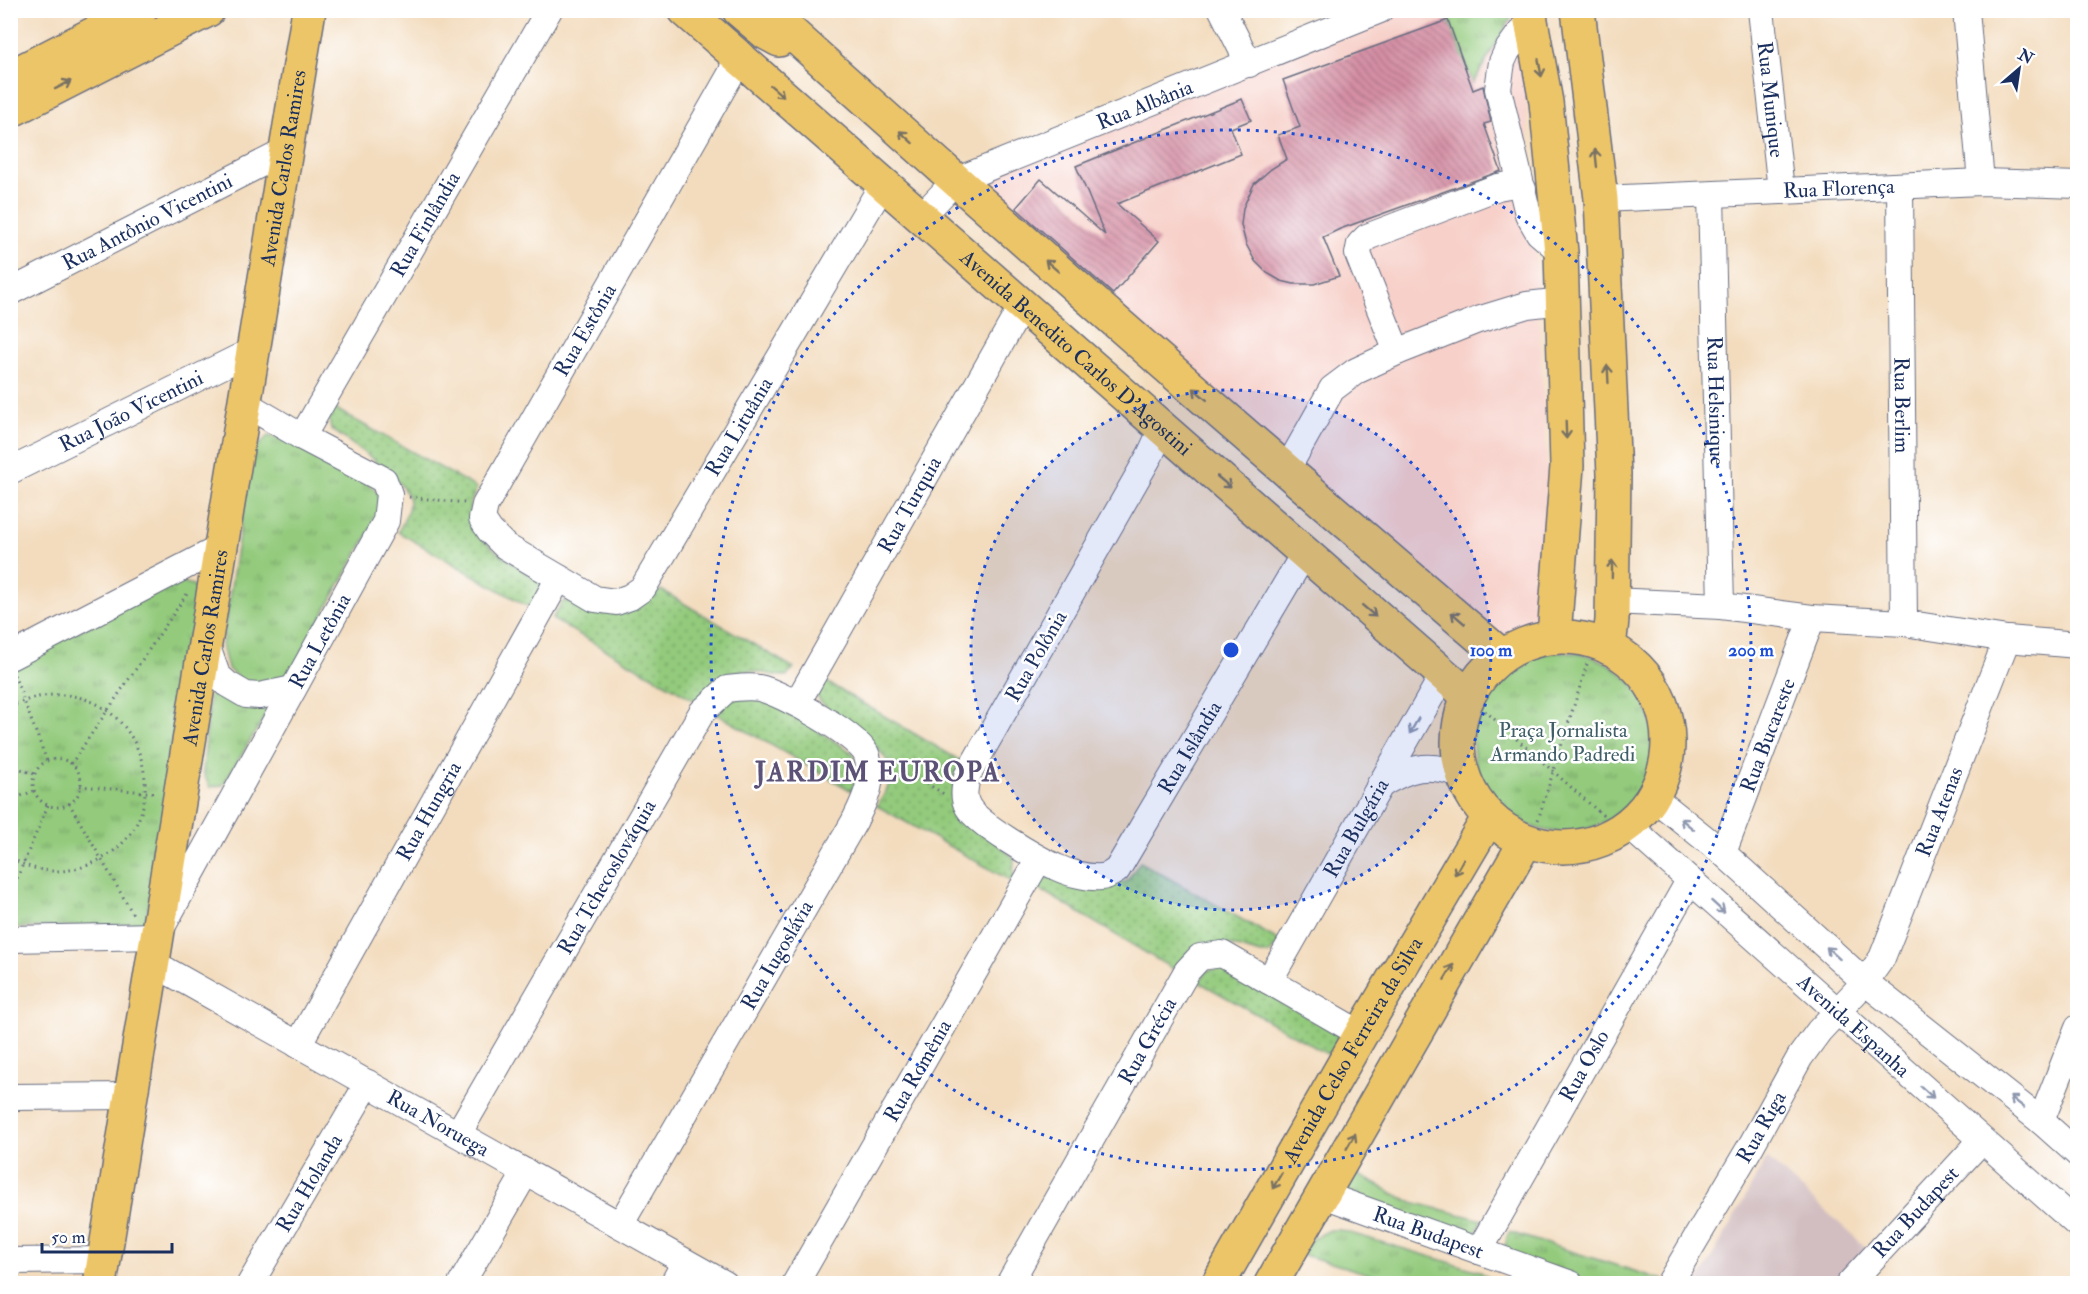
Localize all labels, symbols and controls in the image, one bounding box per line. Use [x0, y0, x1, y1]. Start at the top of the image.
north arrow [1989, 39, 2049, 99]
street label: Rua Munique [1751, 40, 1790, 159]
text: N [2014, 44, 2037, 69]
one-way arrow [1535, 58, 1546, 77]
street label: Avenida Carlos Ramires [254, 68, 313, 269]
street label: Rua Albânia [1093, 74, 1197, 137]
one-way arrow [53, 79, 71, 90]
one-way arrow [768, 83, 784, 97]
one-way arrow [899, 130, 914, 144]
one-way arrow [1590, 149, 1601, 169]
street label: Rua Finlândia [384, 166, 467, 282]
street label: Rua Antônio Vicentini [58, 167, 237, 277]
street label: Rua Florença [1782, 173, 1896, 205]
street label: Avenida Benedito Carlos D'Agostini [953, 243, 1198, 462]
one-way arrow [1045, 259, 1060, 273]
street label: Rua Estônia [548, 279, 623, 382]
street label: Rua Helsinique [1700, 336, 1731, 466]
street label: Rua Berlim [1888, 357, 1915, 453]
street label: Rua João Vicentini [55, 364, 208, 458]
one-way arrow [1603, 364, 1614, 384]
street label: Rua Lituânia [699, 372, 779, 481]
one-way arrow [1193, 387, 1208, 401]
one-way arrow [1560, 419, 1572, 439]
street label: Rua Turquia [872, 451, 948, 558]
one-way arrow [1216, 475, 1232, 488]
street label: Avenida Carlos Ramires [176, 548, 235, 749]
one-way arrow [1606, 559, 1618, 579]
street label: Rua Letônia [283, 589, 358, 694]
one-way arrow [1362, 604, 1377, 618]
street label: Rua Polônia [1000, 606, 1074, 707]
one-way arrow [1451, 611, 1466, 625]
text: 100 m [1470, 639, 1513, 662]
text: 200 m [1728, 639, 1775, 662]
centre of rings [1221, 640, 1241, 660]
street label: Rua Bucareste [1734, 674, 1802, 796]
street label: Rua Islândia [1152, 696, 1228, 799]
one-way arrow [1408, 717, 1420, 734]
park label: Praça Jornalista Armando Padredi [1490, 717, 1636, 768]
street label: Rua Hungria [391, 756, 468, 866]
district label: JARDIM EUROPA [753, 756, 1001, 789]
street label: Rua Atenas [1910, 763, 1970, 861]
street label: Rua Bulgária [1318, 774, 1395, 883]
street label: Rua Tchecoslováquia [552, 795, 663, 959]
one-way arrow [1679, 818, 1695, 831]
one-way arrow [1452, 858, 1464, 875]
street label: Rua Iugoslávia [735, 895, 820, 1015]
one-way arrow [1710, 900, 1725, 914]
street label: Avenida Celso Ferreira da Silva [1276, 932, 1429, 1169]
one-way arrow [1826, 946, 1841, 960]
one-way arrow [1443, 964, 1455, 981]
street label: Avenida Espanha [1790, 968, 1916, 1084]
street label: Rua Grécia [1112, 992, 1183, 1089]
street label: Rua Romênia [878, 1015, 958, 1127]
street label: Rua Oslo [1553, 1025, 1616, 1107]
street label: Rua Noruega [382, 1084, 494, 1163]
one-way arrow [1919, 1085, 1934, 1099]
street label: Rua Riga [1731, 1086, 1793, 1168]
one-way arrow [2009, 1096, 2025, 1109]
street label: Rua Holanda [270, 1129, 349, 1237]
one-way arrow [1346, 1133, 1358, 1150]
street label: Rua Budapest [1867, 1160, 1965, 1264]
one-way arrow [1271, 1172, 1282, 1190]
street label: Rua Budapest [1369, 1201, 1487, 1265]
scale bar [42, 1216, 172, 1254]
text: 50 m [51, 1226, 86, 1249]

